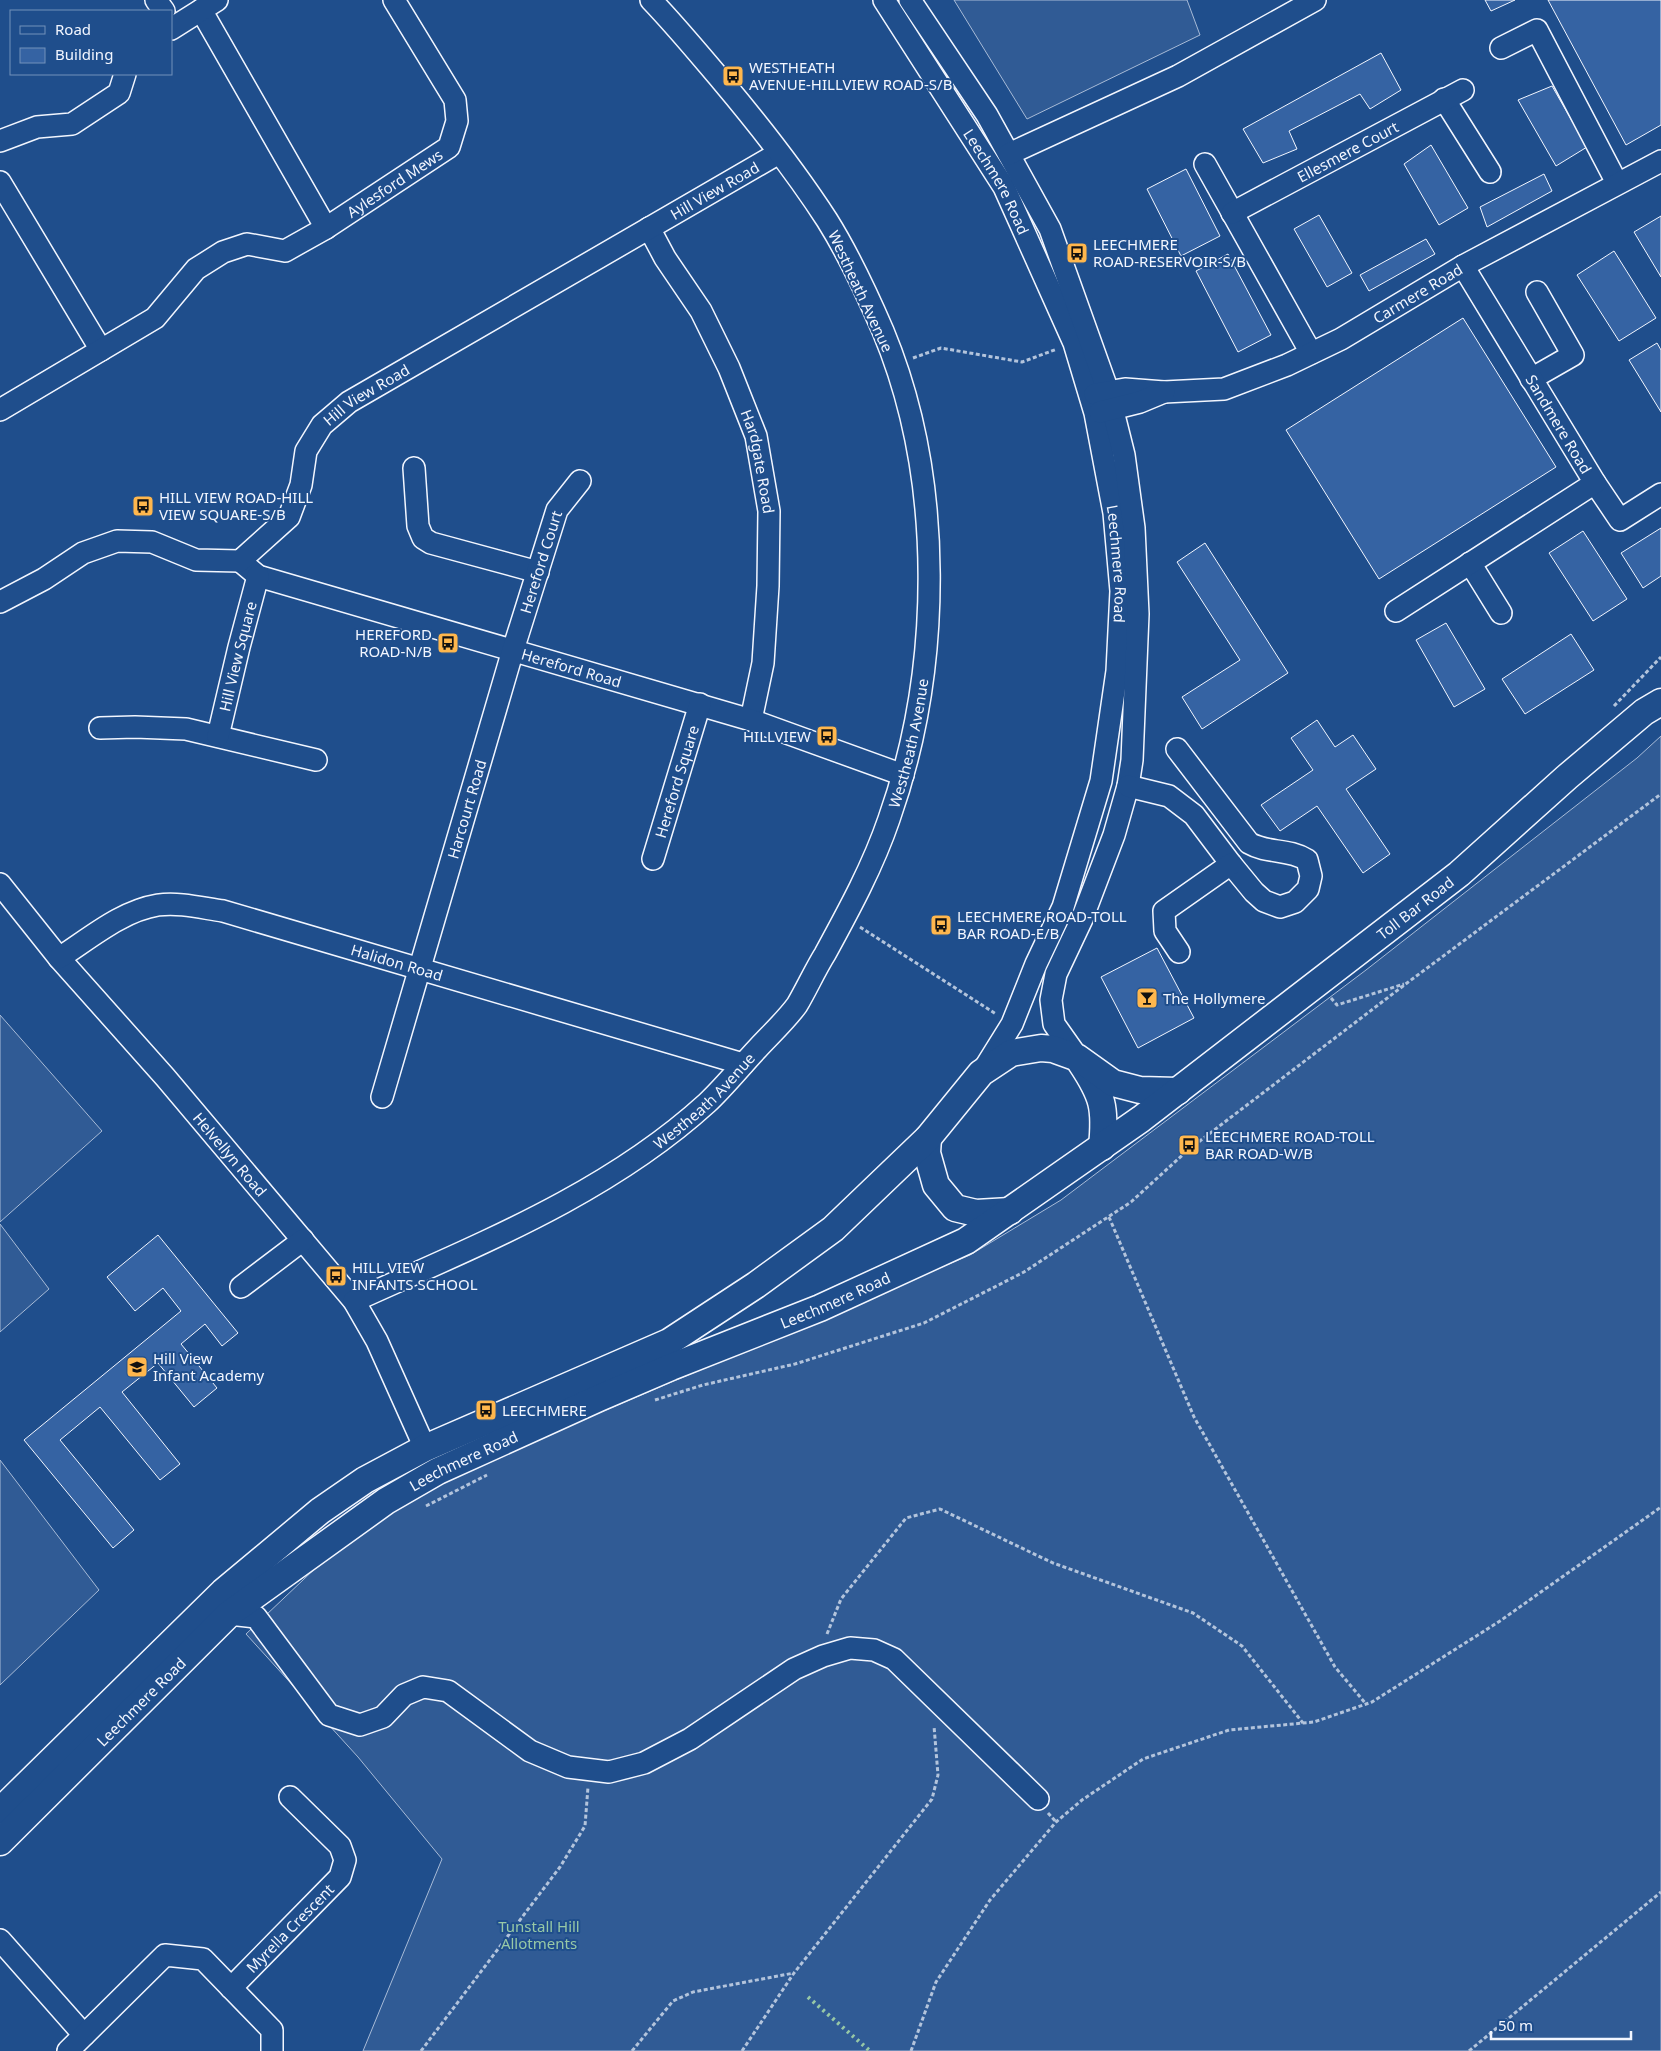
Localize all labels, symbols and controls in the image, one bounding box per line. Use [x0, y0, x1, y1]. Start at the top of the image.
legend [10, 10, 172, 75]
text: Road [55, 19, 91, 39]
text: Building [55, 44, 113, 64]
place label: WESTHEATH AVENUE-HILLVIEW ROAD-S/B [749, 57, 952, 94]
bus stop icon: WESTHEATH AVENUE-HILLVIEW ROAD-S/B [721, 64, 745, 88]
street label: Ellesmere Court [1294, 116, 1402, 187]
street label: Leechmere Road [959, 125, 1034, 238]
street label: Aylesford Mews [343, 144, 446, 222]
street label: Hill View Road [667, 157, 763, 224]
street label: Westheath Avenue [824, 227, 898, 355]
place label: LEECHMERE ROAD-RESERVOIR-S/B [1093, 234, 1246, 271]
bus stop icon: LEECHMERE ROAD-RESERVOIR-S/B [1065, 241, 1089, 265]
street label: Carmere Road [1369, 259, 1466, 328]
street label: Hill View Road [319, 359, 413, 430]
street label: Sandmere Road [1522, 371, 1596, 477]
street label: Hardgate Road [736, 406, 779, 515]
place label: HILL VIEW ROAD-HILL VIEW SQUARE-S/B [159, 487, 313, 524]
bus stop icon: HILL VIEW ROAD-HILL VIEW SQUARE-S/B [131, 494, 155, 518]
street label: Leechmere Road [1103, 503, 1131, 623]
street label: Hereford Court [515, 508, 566, 616]
street label: Hill View Square [214, 599, 261, 713]
place label: HEREFORD ROAD-N/B [355, 624, 432, 661]
bus stop icon: HEREFORD ROAD-N/B [436, 631, 460, 655]
street label: Hereford Road [519, 643, 624, 692]
street label: Westheath Avenue [884, 677, 932, 810]
street label: Hereford Square [650, 723, 703, 840]
bus stop icon: HILLVIEW [815, 724, 839, 748]
place label: HILLVIEW [743, 726, 811, 746]
street label: Harcourt Road [442, 757, 490, 861]
street label: Toll Bar Road [1372, 872, 1458, 944]
place label: LEECHMERE ROAD-TOLL BAR ROAD-E/B [957, 906, 1127, 943]
bus stop icon: LEECHMERE ROAD-TOLL BAR ROAD-E/B [929, 913, 953, 937]
street label: Halidon Road [349, 939, 445, 985]
bar icon: The Hollymere [1135, 986, 1159, 1010]
place label: The Hollymere [1163, 988, 1265, 1008]
street label: Westheath Avenue [649, 1048, 759, 1153]
street label: Helvellyn Road [189, 1108, 271, 1200]
place label: LEECHMERE ROAD-TOLL BAR ROAD-W/B [1205, 1126, 1375, 1163]
bus stop icon: LEECHMERE ROAD-TOLL BAR ROAD-W/B [1177, 1133, 1201, 1157]
place label: HILL VIEW INFANTS SCHOOL [352, 1257, 478, 1294]
bus stop icon: HILL VIEW INFANTS SCHOOL [324, 1264, 348, 1288]
street label: Leechmere Road [777, 1267, 893, 1333]
place label: Hill View Infant Academy [153, 1348, 264, 1385]
school or university icon: Hill View Infant Academy [125, 1355, 149, 1379]
bus stop icon: LEECHMERE [474, 1398, 498, 1422]
place label: LEECHMERE [502, 1400, 587, 1420]
street label: Leechmere Road [406, 1426, 521, 1496]
street label: Leechmere Road [92, 1653, 190, 1750]
street label: Myrella Crescent [242, 1879, 338, 1977]
park label: Tunstall Hill Allotments [498, 1916, 580, 1953]
scale bar [1491, 2008, 1631, 2040]
text: 50 m [1498, 2015, 1533, 2035]

